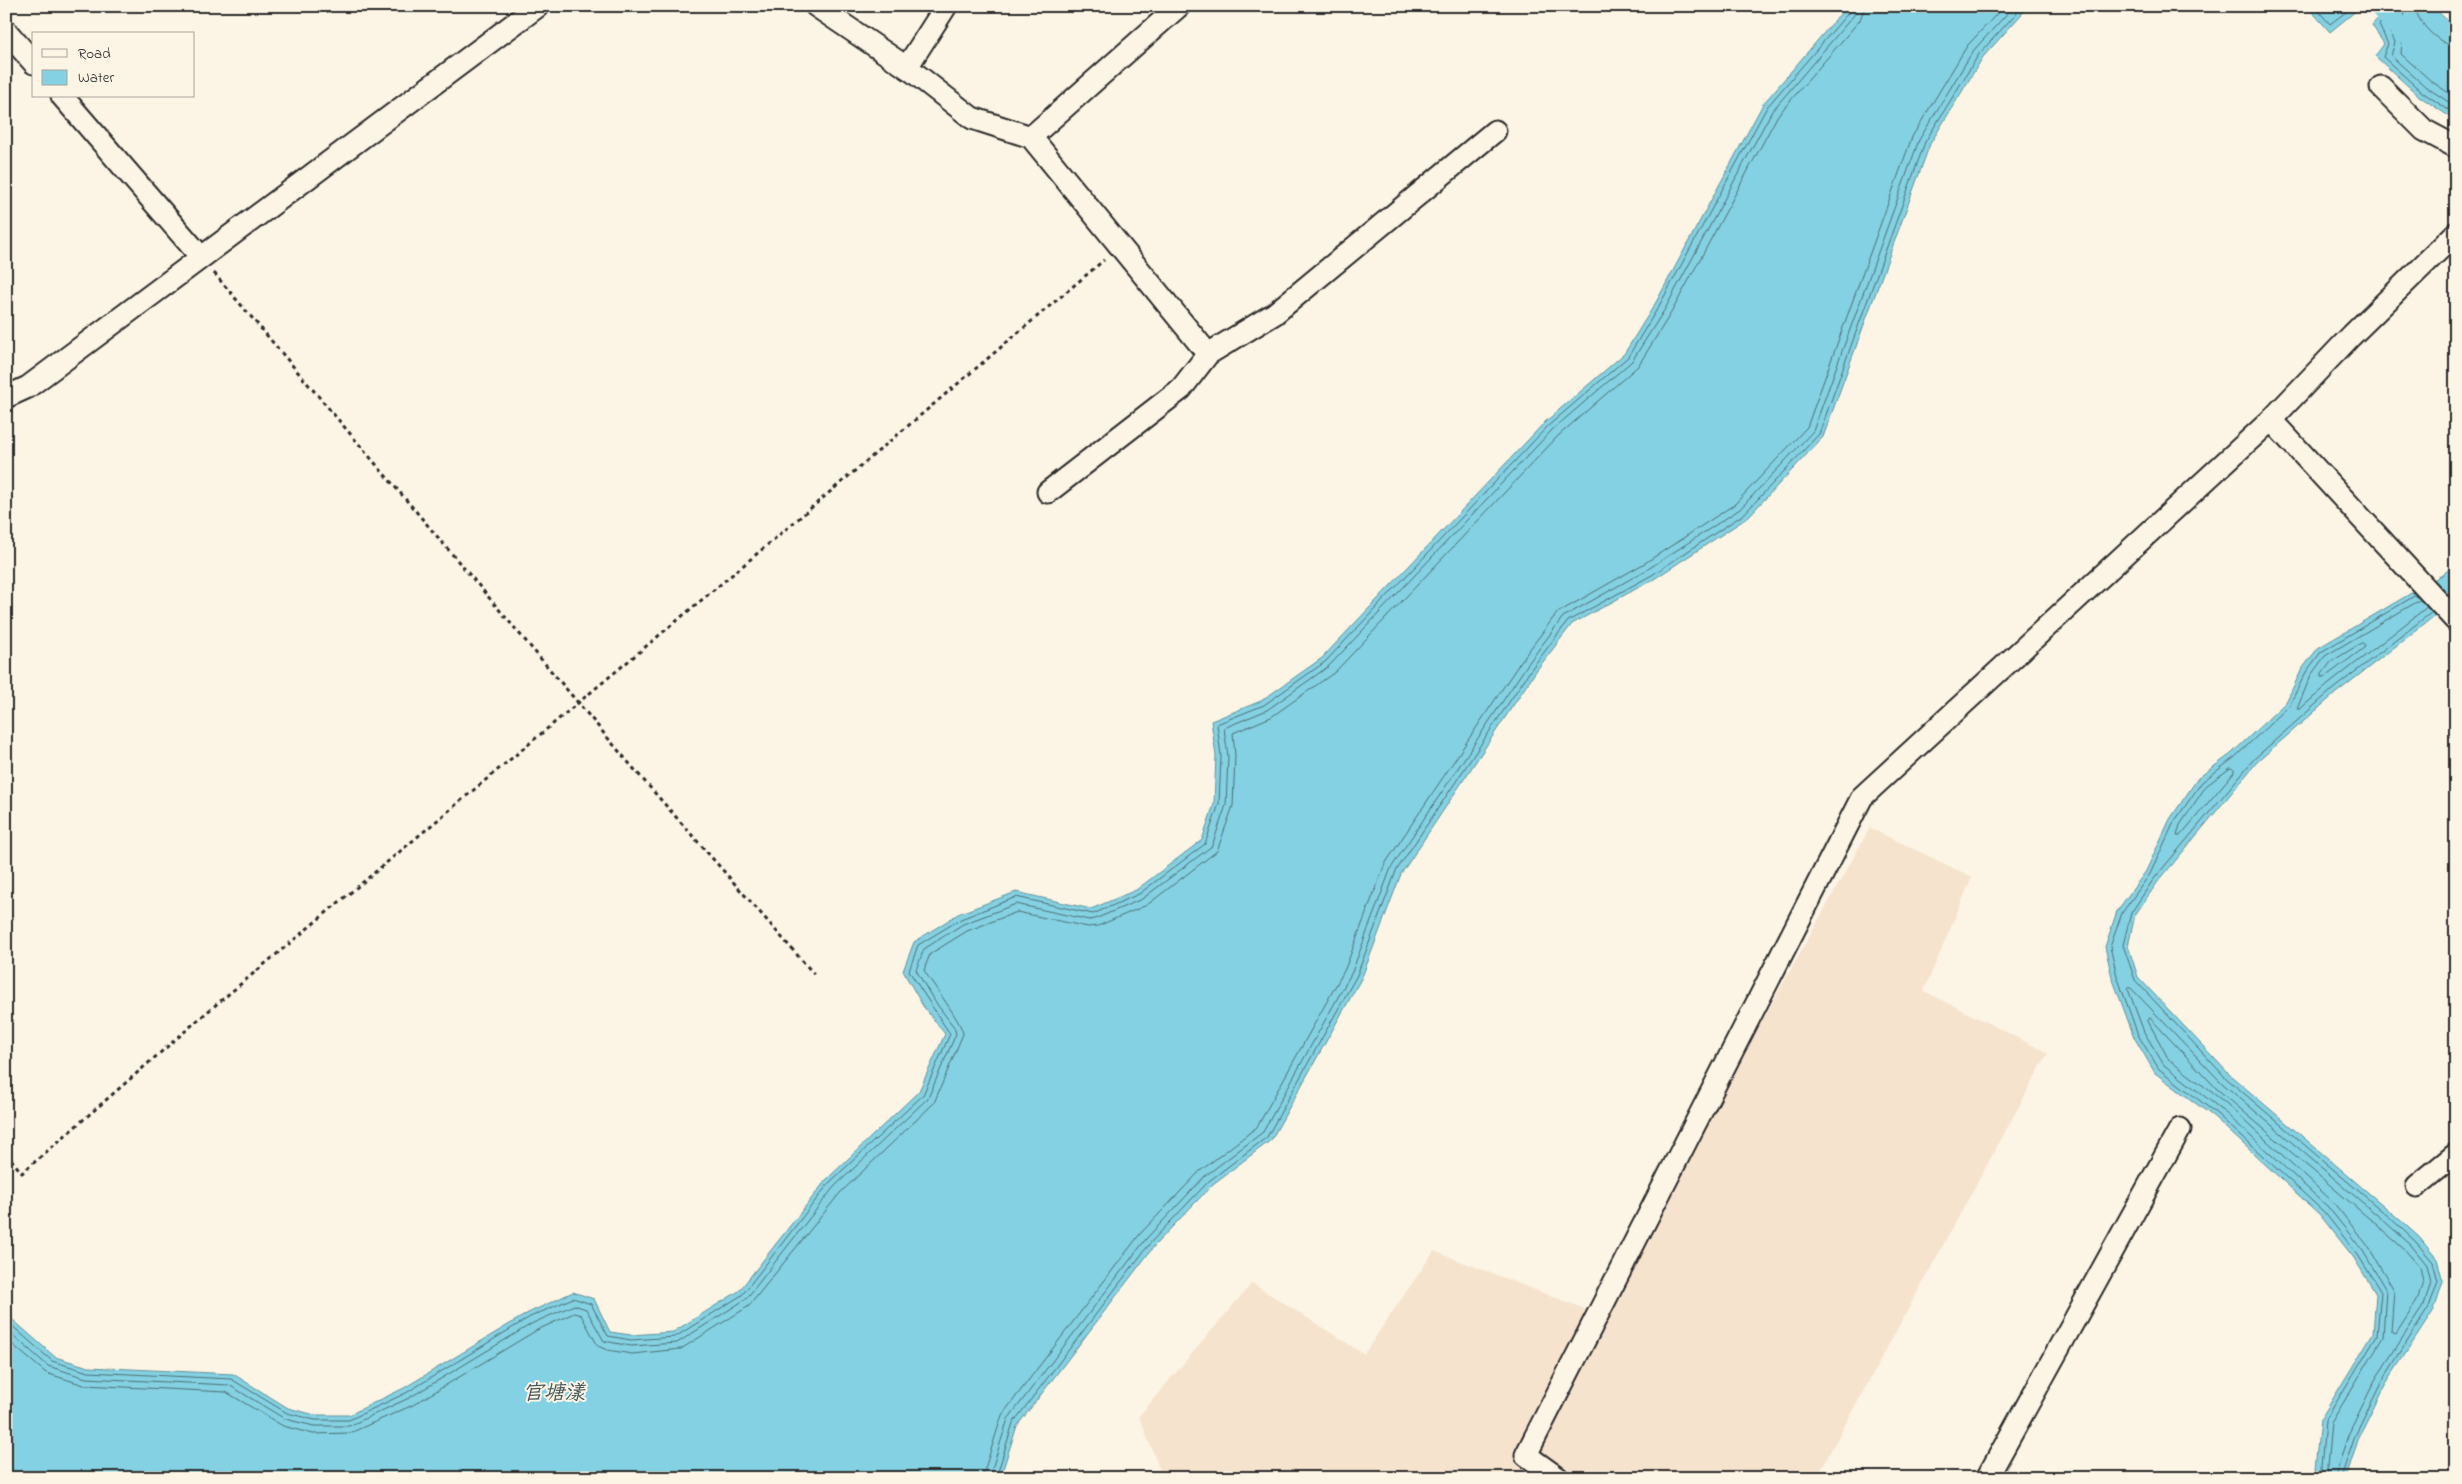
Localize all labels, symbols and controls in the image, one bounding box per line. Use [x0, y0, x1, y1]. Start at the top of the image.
legend [32, 32, 195, 98]
text: Road [78, 43, 111, 65]
text: Water [78, 67, 114, 89]
water label: 官塘漾 [523, 1379, 586, 1409]

